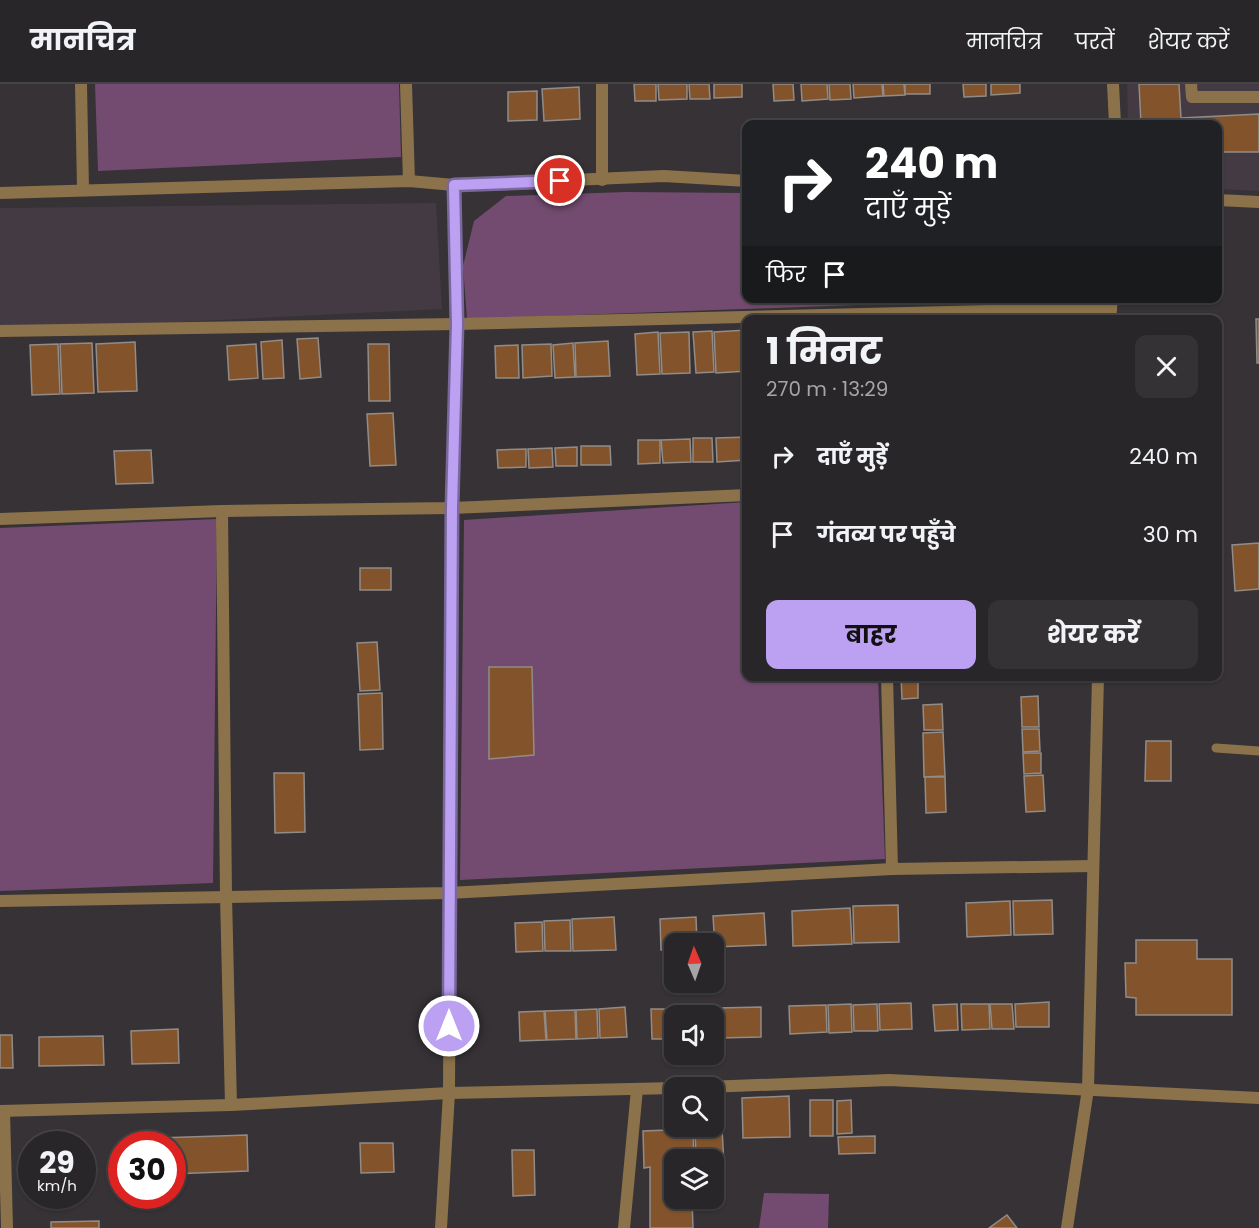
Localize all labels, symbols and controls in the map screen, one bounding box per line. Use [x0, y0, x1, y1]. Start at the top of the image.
text: मानचित्र [30, 21, 135, 60]
text: मानचित्र [966, 27, 1042, 56]
text: परतें [1075, 27, 1114, 56]
text: शेयर करें [1147, 27, 1229, 56]
text: 240 m [865, 134, 998, 193]
icon: right [766, 144, 844, 222]
pin [534, 155, 585, 206]
icon: arrive [543, 164, 576, 197]
text: दाएँ मुड़ें [865, 190, 951, 227]
icon: arrive [818, 258, 851, 291]
text: फिर [766, 259, 806, 290]
text: 1 मिनट [766, 326, 882, 377]
button: close [1135, 335, 1198, 398]
text: 270 m · 13:29 [766, 375, 888, 403]
icon: right [766, 440, 799, 473]
text: दाएँ मुड़ें [817, 441, 888, 472]
text: 240 m [1129, 441, 1198, 472]
icon: arrive [766, 518, 799, 551]
text: गंतव्य पर पहुँचे [817, 519, 956, 550]
text: 30 m [1143, 519, 1198, 550]
button: बाहर [766, 600, 976, 669]
button: शेयर करें [988, 600, 1198, 669]
north arrow [664, 933, 724, 993]
map controls [664, 933, 724, 1209]
position arrow [417, 994, 481, 1058]
button: sound [664, 1005, 724, 1065]
button: search [664, 1077, 724, 1137]
speed limit sign: 30 [108, 1131, 186, 1209]
text: 29 [39, 1141, 75, 1184]
button: layers [664, 1149, 724, 1209]
text: km/h [37, 1175, 77, 1196]

